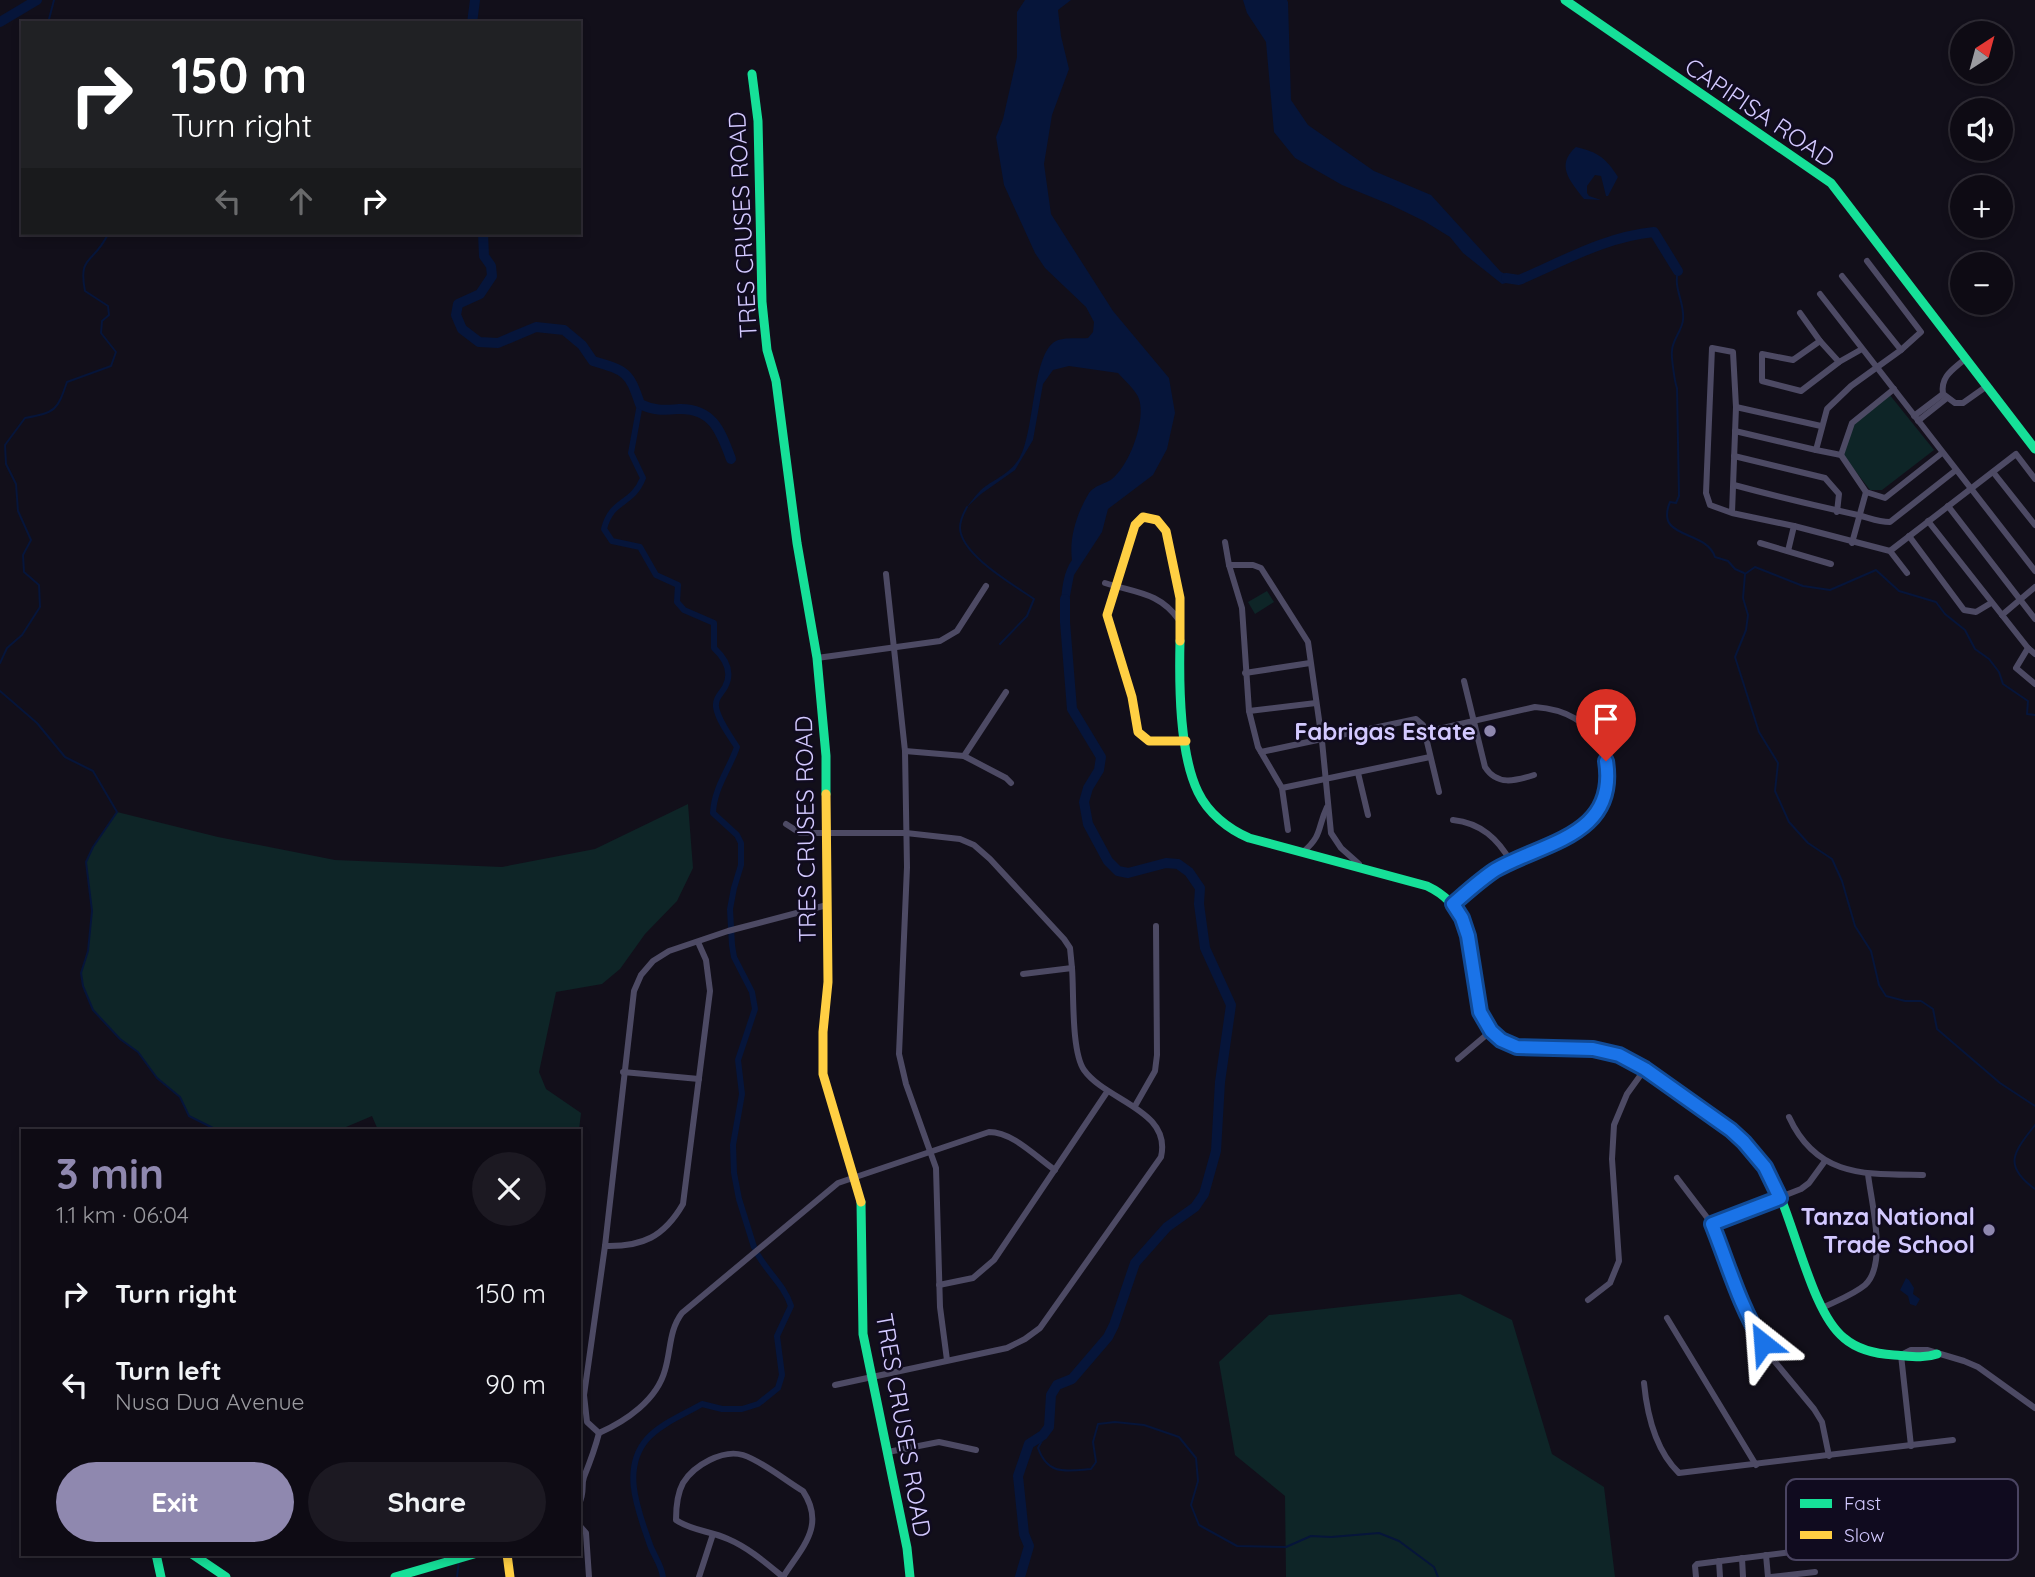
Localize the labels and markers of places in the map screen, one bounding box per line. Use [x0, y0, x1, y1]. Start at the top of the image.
pin [1576, 689, 1636, 761]
place label: Fabrigas Estate [1294, 716, 1476, 746]
marker: Fabrigas Estate [1482, 723, 1498, 739]
place label: Tanza National Trade School [1801, 1201, 1975, 1259]
marker: Tanza National Trade School [1981, 1222, 1997, 1238]

